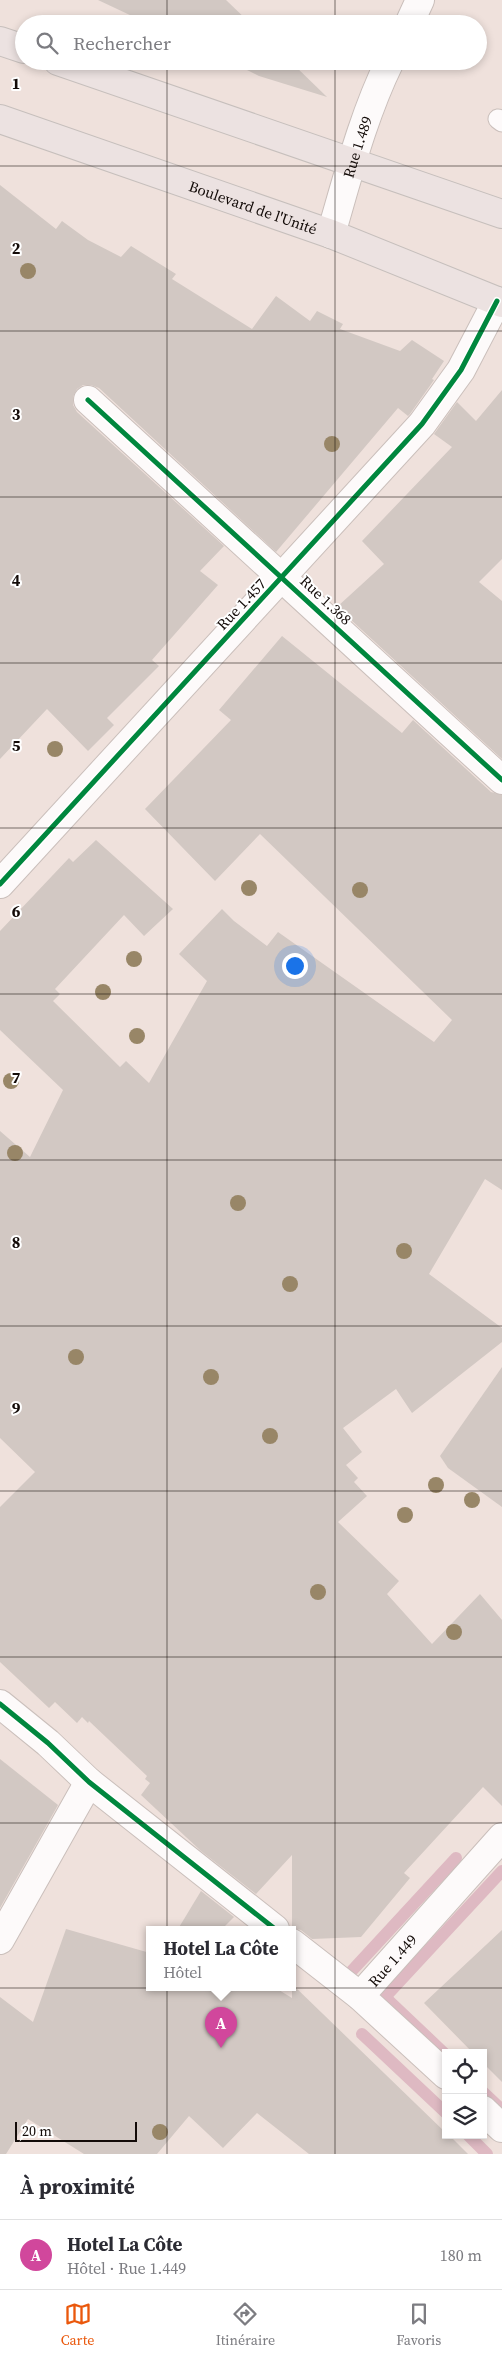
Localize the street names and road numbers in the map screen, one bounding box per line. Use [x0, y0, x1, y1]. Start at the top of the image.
street label: Rue 1.489 [337, 113, 377, 180]
street label: Boulevard de l'Unité [186, 175, 320, 239]
street label: Rue 1.368 [295, 571, 357, 629]
street label: Rue 1.457 [212, 573, 270, 635]
street label: Rue 1.449 [363, 1929, 421, 1991]

